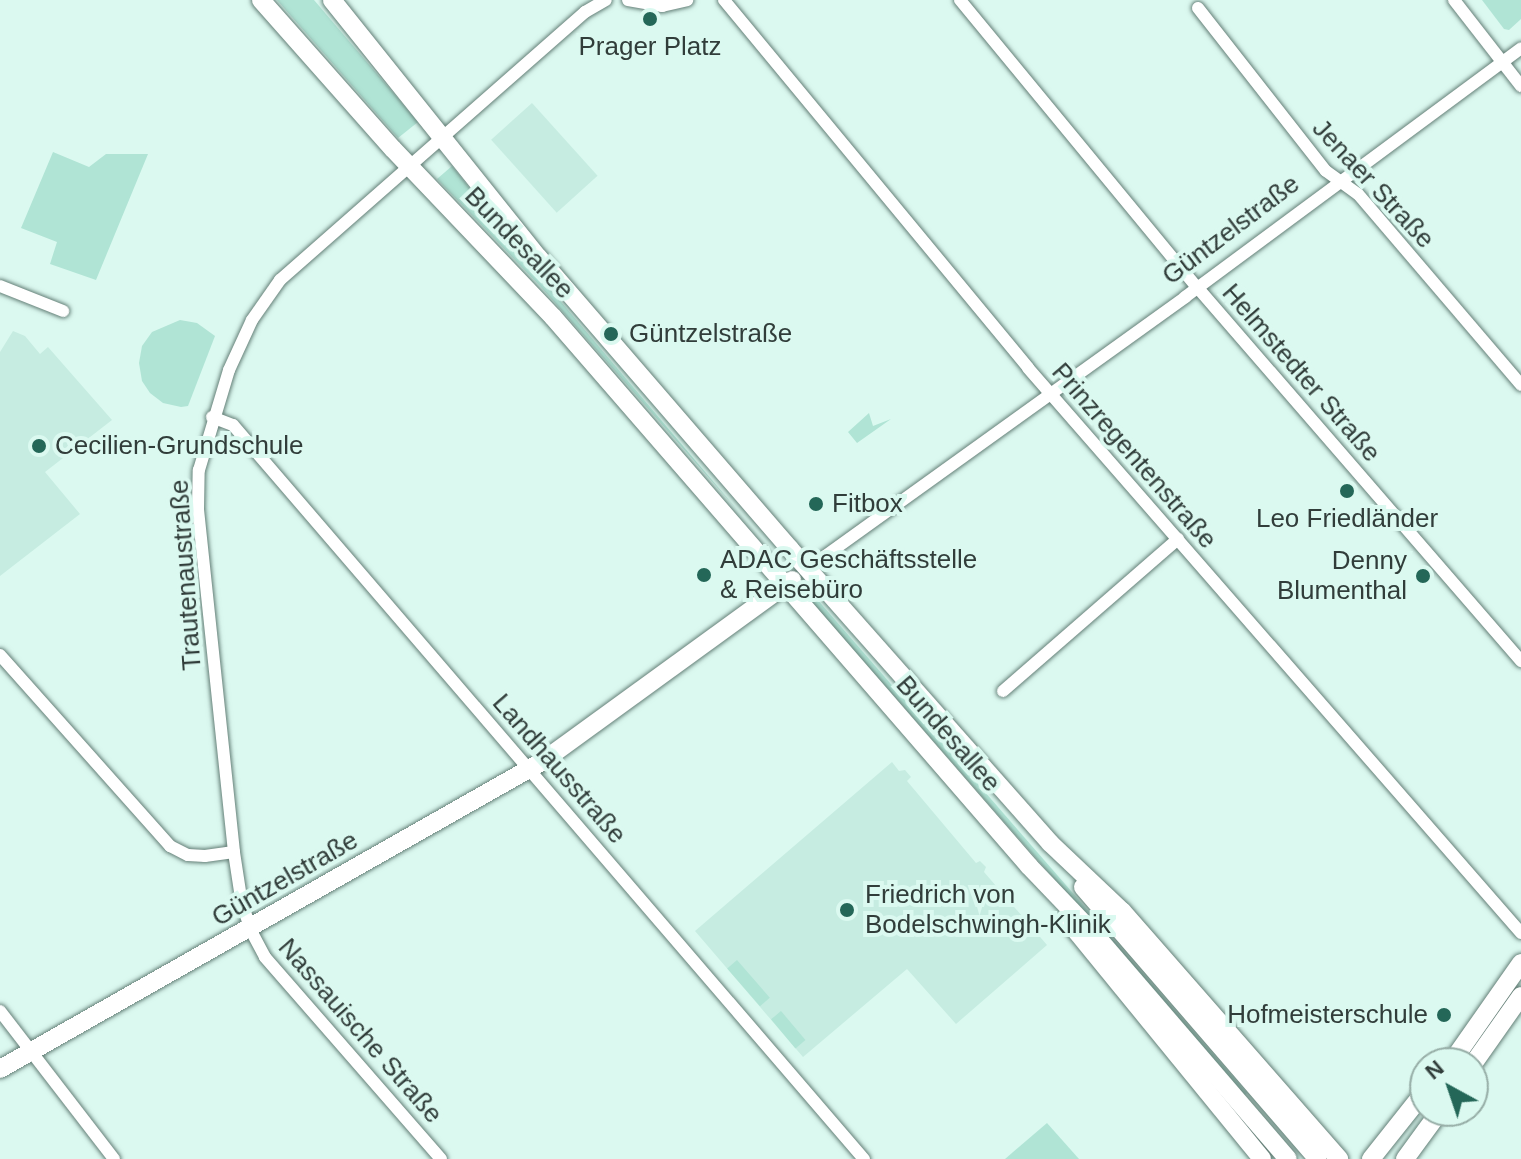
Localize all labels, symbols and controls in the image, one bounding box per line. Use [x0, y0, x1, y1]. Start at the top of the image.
marker: Prager Platz [641, 10, 659, 28]
place label: Prager Platz [578, 31, 722, 63]
street label: Jenaer Straße [1305, 113, 1441, 255]
street label: Güntzelstraße [1156, 168, 1306, 292]
street label: Bundesallee [458, 181, 580, 305]
street label: Helmstedter Straße [1215, 278, 1387, 468]
place label: Güntzelstraße [629, 318, 792, 350]
marker: Güntzelstraße [600, 323, 622, 345]
street label: Prinzregentenstraße [1045, 357, 1223, 555]
place label: Cecilien-Grundschule [55, 430, 304, 462]
marker: Cecilien-Grundschule [30, 437, 48, 455]
street label: Trautenaustraße [164, 479, 208, 671]
marker: Leo Friedländer [1338, 482, 1356, 500]
place label: Fitbox [832, 488, 903, 520]
marker: Fitbox [807, 495, 825, 513]
place label: Leo Friedländer [1256, 503, 1438, 535]
place label: ADAC Geschäftsstelle & Reisebüro [720, 544, 977, 606]
place label: Denny Blumenthal [1277, 545, 1407, 606]
marker: ADAC Geschäftsstelle & Reisebüro [695, 566, 713, 584]
marker: Denny Blumenthal [1414, 567, 1432, 585]
street label: Bundesallee [889, 670, 1007, 798]
street label: Landhausstraße [486, 688, 632, 850]
street label: Güntzelstraße [206, 825, 364, 933]
place label: Friedrich von Bodelschwingh-Klinik [865, 879, 1111, 940]
marker: Friedrich von Bodelschwingh-Klinik [836, 899, 858, 921]
street label: Nassauische Straße [271, 932, 449, 1130]
place label: Hofmeisterschule [1227, 999, 1428, 1031]
marker: Hofmeisterschule [1435, 1006, 1453, 1024]
north arrow [1409, 1047, 1489, 1127]
text: N [1420, 1055, 1449, 1084]

